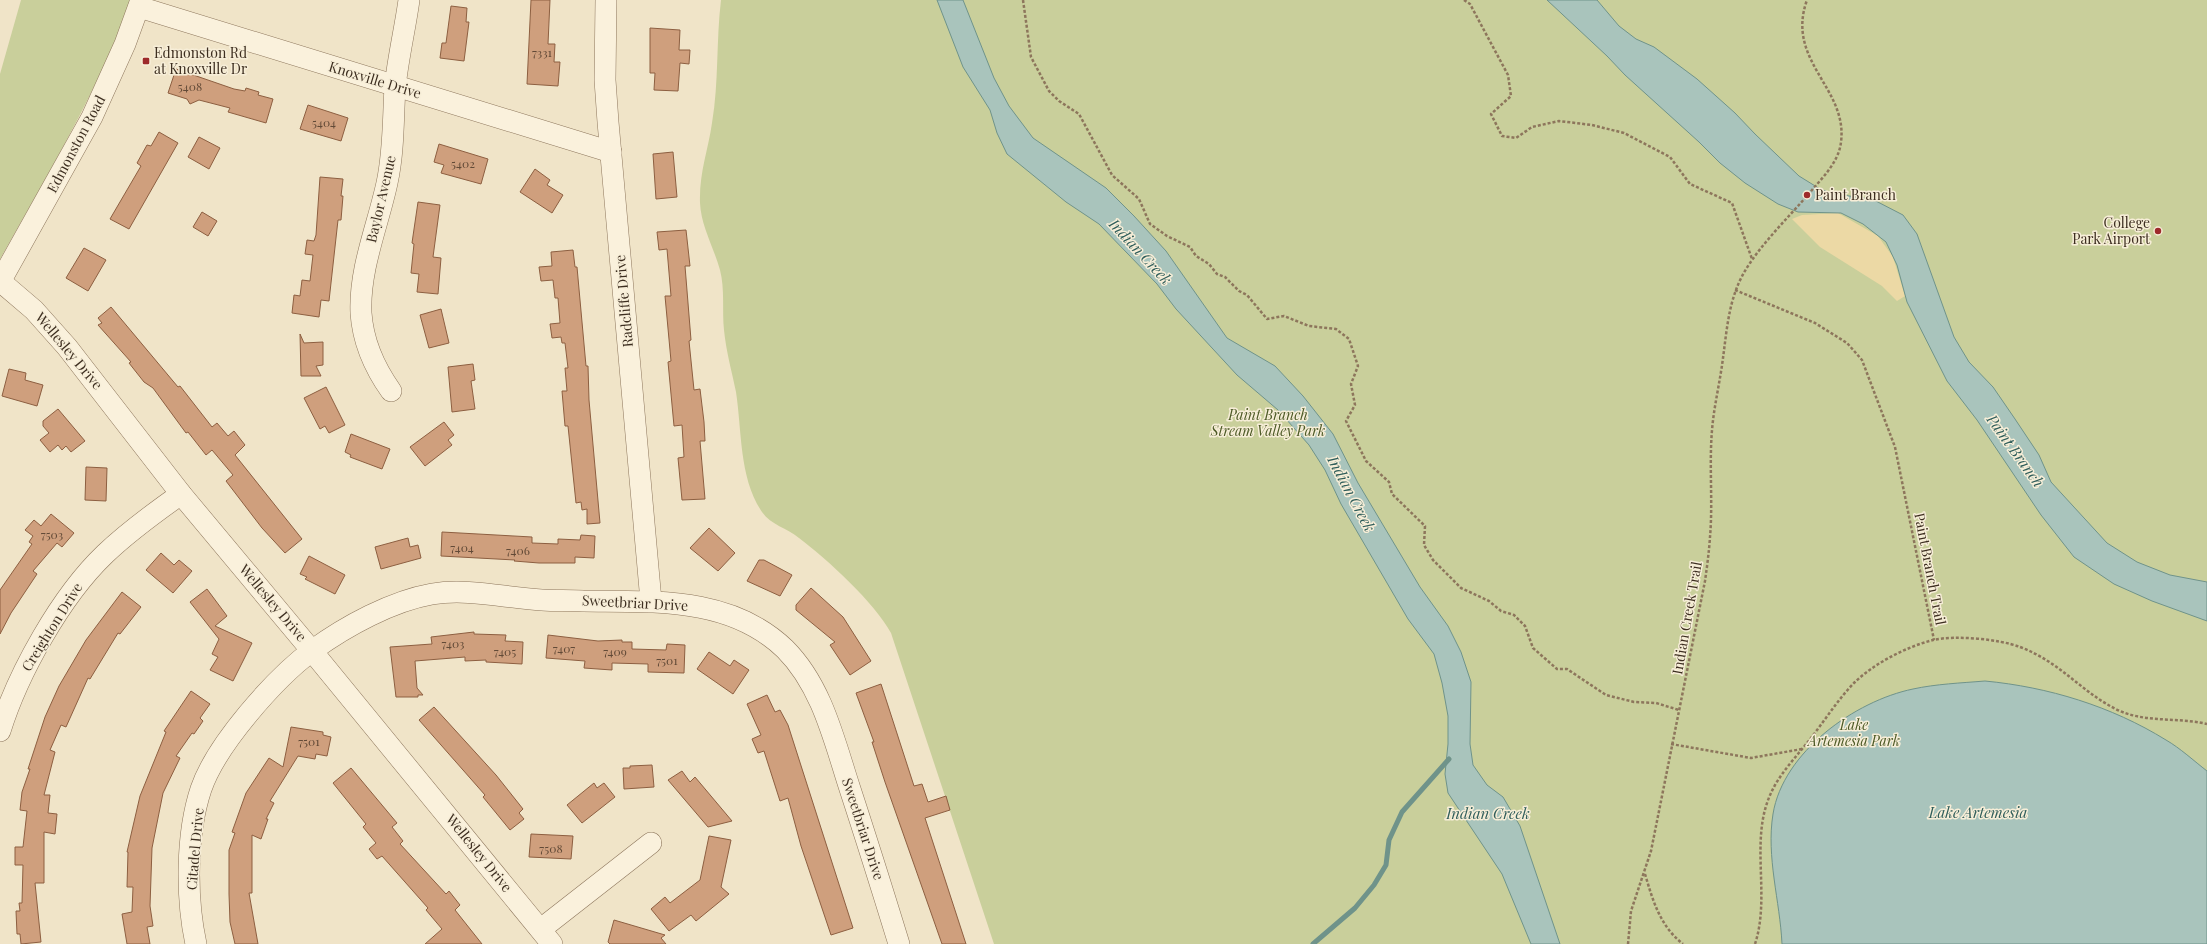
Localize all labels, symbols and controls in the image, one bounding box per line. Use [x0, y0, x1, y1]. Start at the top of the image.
place label: Edmonston Rd at Knoxville Dr [154, 43, 248, 78]
house number: 7331 [532, 44, 553, 60]
marker: Edmonston Rd at Knoxville Dr [141, 56, 151, 66]
street label: Knoxville Drive [327, 56, 424, 103]
house number: 5408 [178, 78, 202, 94]
street label: Edmonston Road [42, 92, 109, 196]
house number: 5404 [312, 114, 336, 130]
street label: Baylor Avenue [361, 153, 400, 244]
house number: 5402 [451, 155, 475, 171]
place label: Paint Branch [1815, 185, 1897, 204]
marker: Paint Branch [1802, 190, 1812, 200]
water label: Indian Creek [1104, 213, 1177, 289]
place label: College Park Airport [2072, 213, 2151, 248]
marker: College Park Airport [2153, 226, 2163, 236]
street label: Radcliffe Drive [610, 254, 637, 348]
street label: Wellesley Drive [31, 307, 107, 393]
park label: Paint Branch Stream Valley Park [1210, 405, 1325, 440]
water label: Paint Branch [1982, 409, 2049, 491]
water label: Indian Creek [1323, 451, 1380, 535]
street label: Paint Branch Trail [1910, 511, 1951, 627]
house number: 7503 [41, 526, 63, 542]
house number: 7404 [450, 539, 474, 555]
house number: 7406 [506, 542, 530, 558]
street label: Wellesley Drive [235, 559, 311, 645]
street label: Indian Creek Trail [1667, 560, 1706, 676]
street label: Creighton Drive [17, 579, 86, 675]
street label: Sweetbriar Drive [581, 590, 689, 615]
house number: 7403 [441, 635, 465, 651]
house number: 7407 [553, 640, 575, 656]
house number: 7405 [494, 643, 516, 659]
house number: 7409 [603, 643, 627, 659]
house number: 7501 [656, 652, 678, 668]
park label: Lake Artemesia Park [1806, 715, 1900, 750]
house number: 7501 [298, 733, 320, 749]
street label: Sweetbriar Drive [838, 775, 889, 882]
water label: Lake Artemesia [1928, 802, 2027, 822]
water label: Indian Creek [1445, 803, 1530, 823]
street label: Citadel Drive [181, 807, 208, 891]
street label: Wellesley Drive [441, 809, 517, 896]
house number: 7508 [539, 840, 563, 856]

